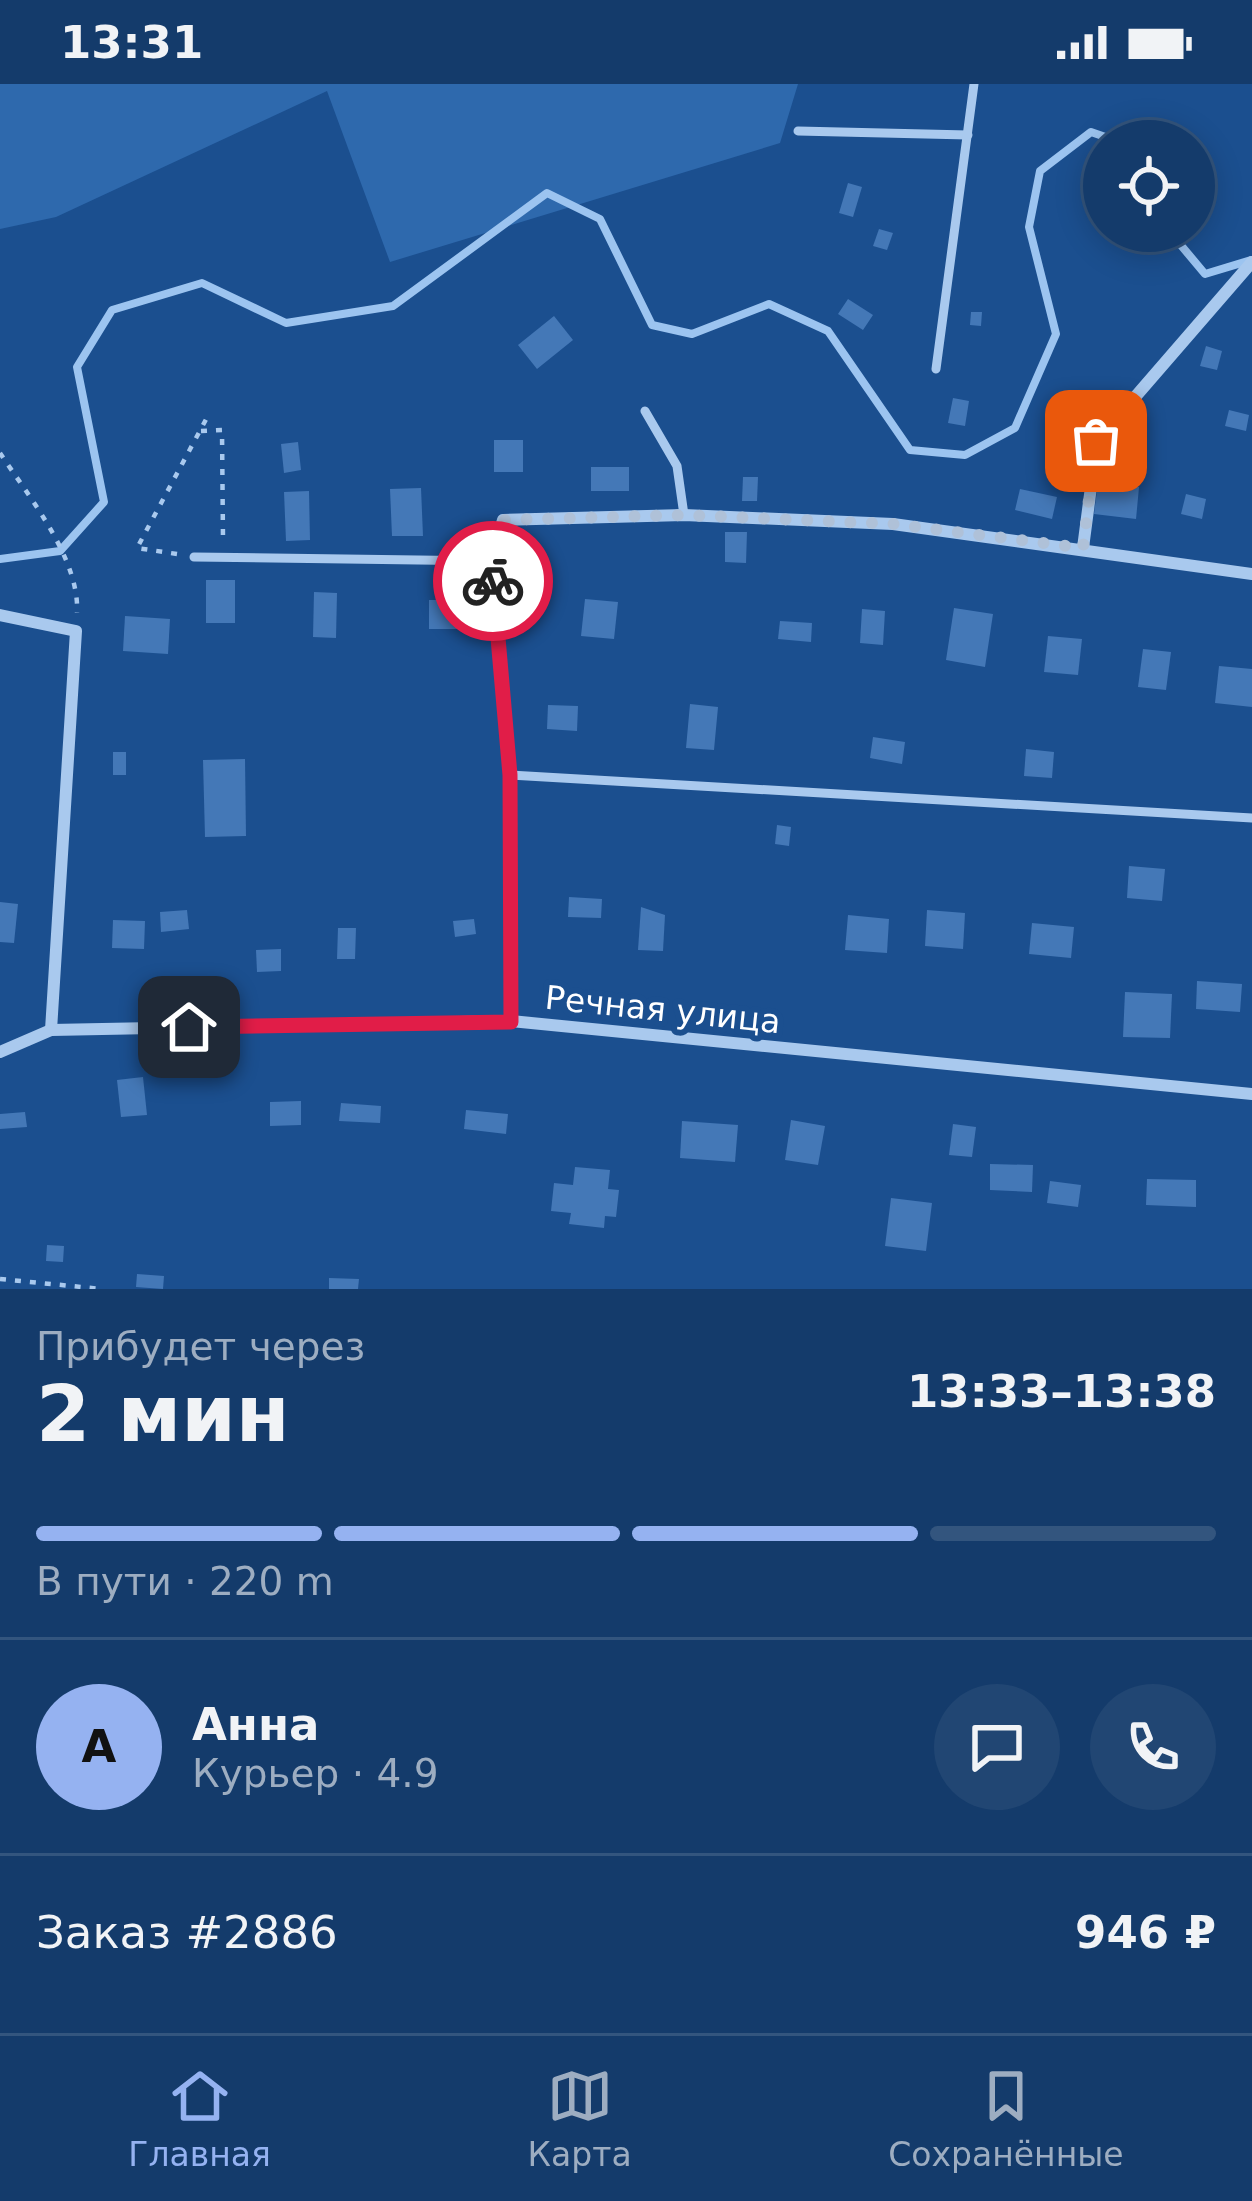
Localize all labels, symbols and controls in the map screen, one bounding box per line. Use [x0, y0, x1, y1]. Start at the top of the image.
text: 13:31 [60, 16, 203, 69]
map controls [1083, 120, 1215, 252]
button: locate [1083, 120, 1215, 252]
pin [1045, 390, 1147, 492]
icon: bag [1063, 408, 1129, 474]
courier [433, 521, 553, 641]
icon: bike [460, 548, 526, 614]
pin [138, 976, 240, 1078]
street label: Речная улица [543, 978, 783, 1041]
icon: home [156, 994, 222, 1060]
text: Прибудет через [36, 1324, 365, 1369]
text: 13:33–13:38 [907, 1365, 1216, 1418]
text: 2 мин [36, 1369, 290, 1459]
text: В пути · 220 m [36, 1559, 334, 1604]
button: chat [934, 1684, 1060, 1810]
button: phone [1090, 1684, 1216, 1810]
text: Анна [192, 1698, 319, 1751]
text: А [82, 1720, 116, 1773]
text: Курьер · 4.9 [192, 1751, 438, 1796]
text: Заказ #2886 [36, 1906, 338, 1959]
text: 946 ₽ [1075, 1906, 1216, 1959]
tab: Главная [128, 2063, 271, 2174]
tab: Карта [528, 2063, 632, 2174]
tab: Сохранённые [888, 2063, 1124, 2174]

